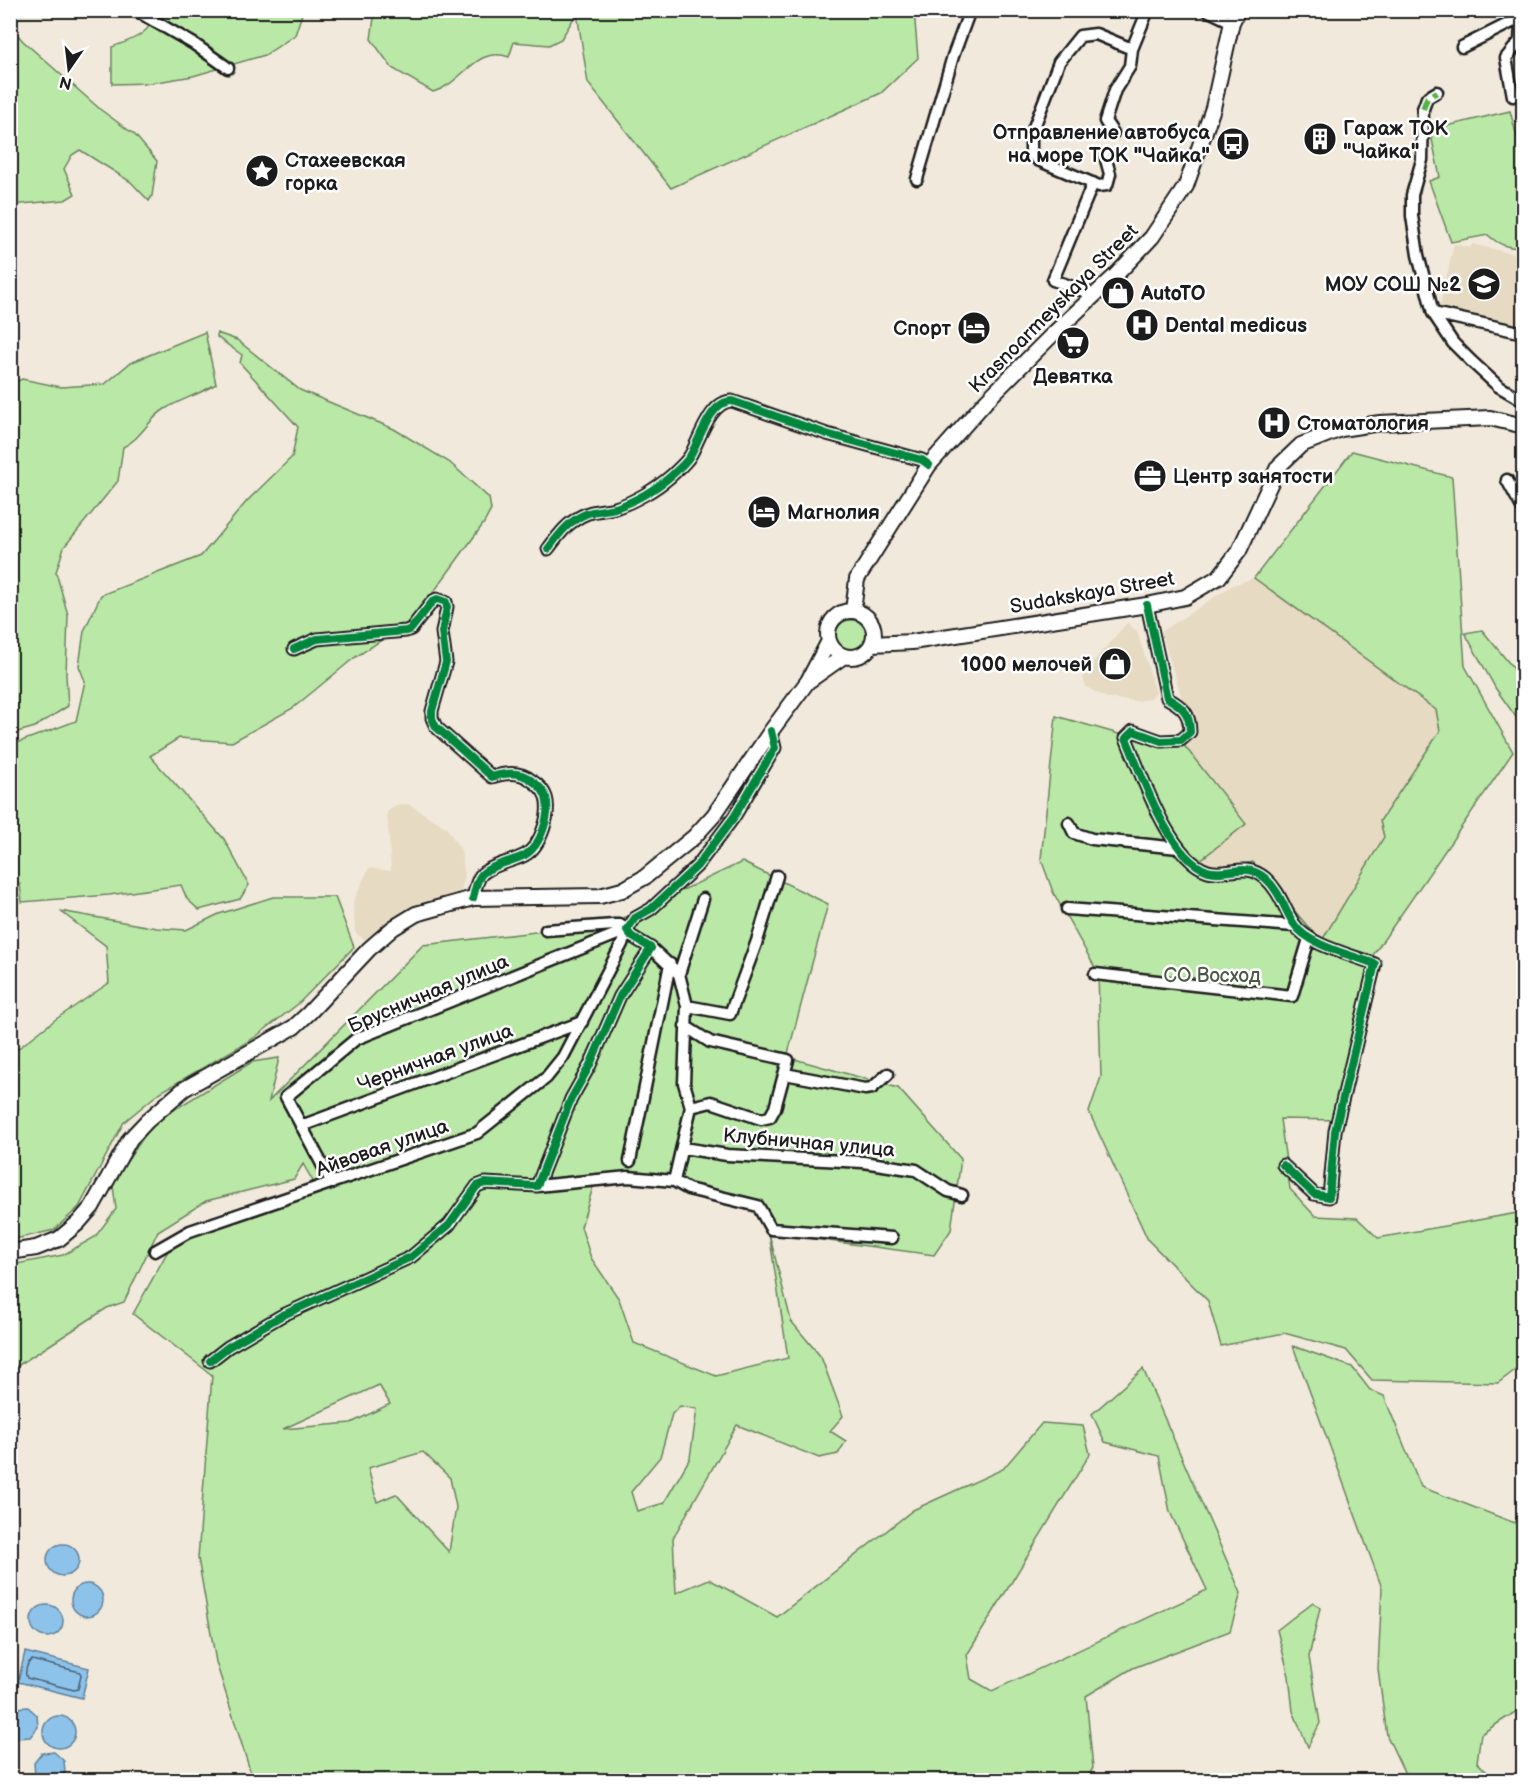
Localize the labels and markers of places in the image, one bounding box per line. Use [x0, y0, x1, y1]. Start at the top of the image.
place label: Гараж ТОК "Чайка" [1343, 117, 1449, 164]
place label: Отправление автобуса на море ТОК "Чайка" [993, 121, 1210, 168]
building icon: Гараж ТОК "Чайка" [1302, 121, 1338, 157]
bus stop icon: Отправление автобуса на море ТОК "Чайка" [1215, 126, 1251, 162]
place label: Стахеевская горка [285, 149, 406, 196]
place icon: Стахеевская горка [244, 153, 280, 189]
school or university icon: МОУ СОШ №2 [1466, 266, 1502, 302]
place label: МОУ СОШ №2 [1325, 273, 1461, 297]
shop icon: AutoTO [1100, 275, 1136, 311]
place label: AutoTO [1140, 282, 1206, 306]
hospital icon: Dental medicus [1124, 307, 1160, 343]
hotel icon: Спорт [956, 310, 992, 346]
place label: Dental medicus [1165, 314, 1307, 338]
place label: Спорт [893, 317, 951, 341]
supermarket icon: Девятка [1055, 325, 1091, 361]
place label: Девятка [1033, 365, 1113, 389]
hospital icon: Стоматология [1256, 405, 1292, 441]
place label: Стоматология [1297, 412, 1429, 436]
office icon: Центр занятости [1132, 458, 1168, 494]
place label: Центр занятости [1173, 465, 1333, 489]
hotel icon: Магнолия [746, 494, 782, 530]
place label: Магнолия [787, 501, 880, 525]
shop icon: 1000 мелочей [1097, 646, 1133, 682]
place label: 1000 мелочей [961, 653, 1092, 677]

